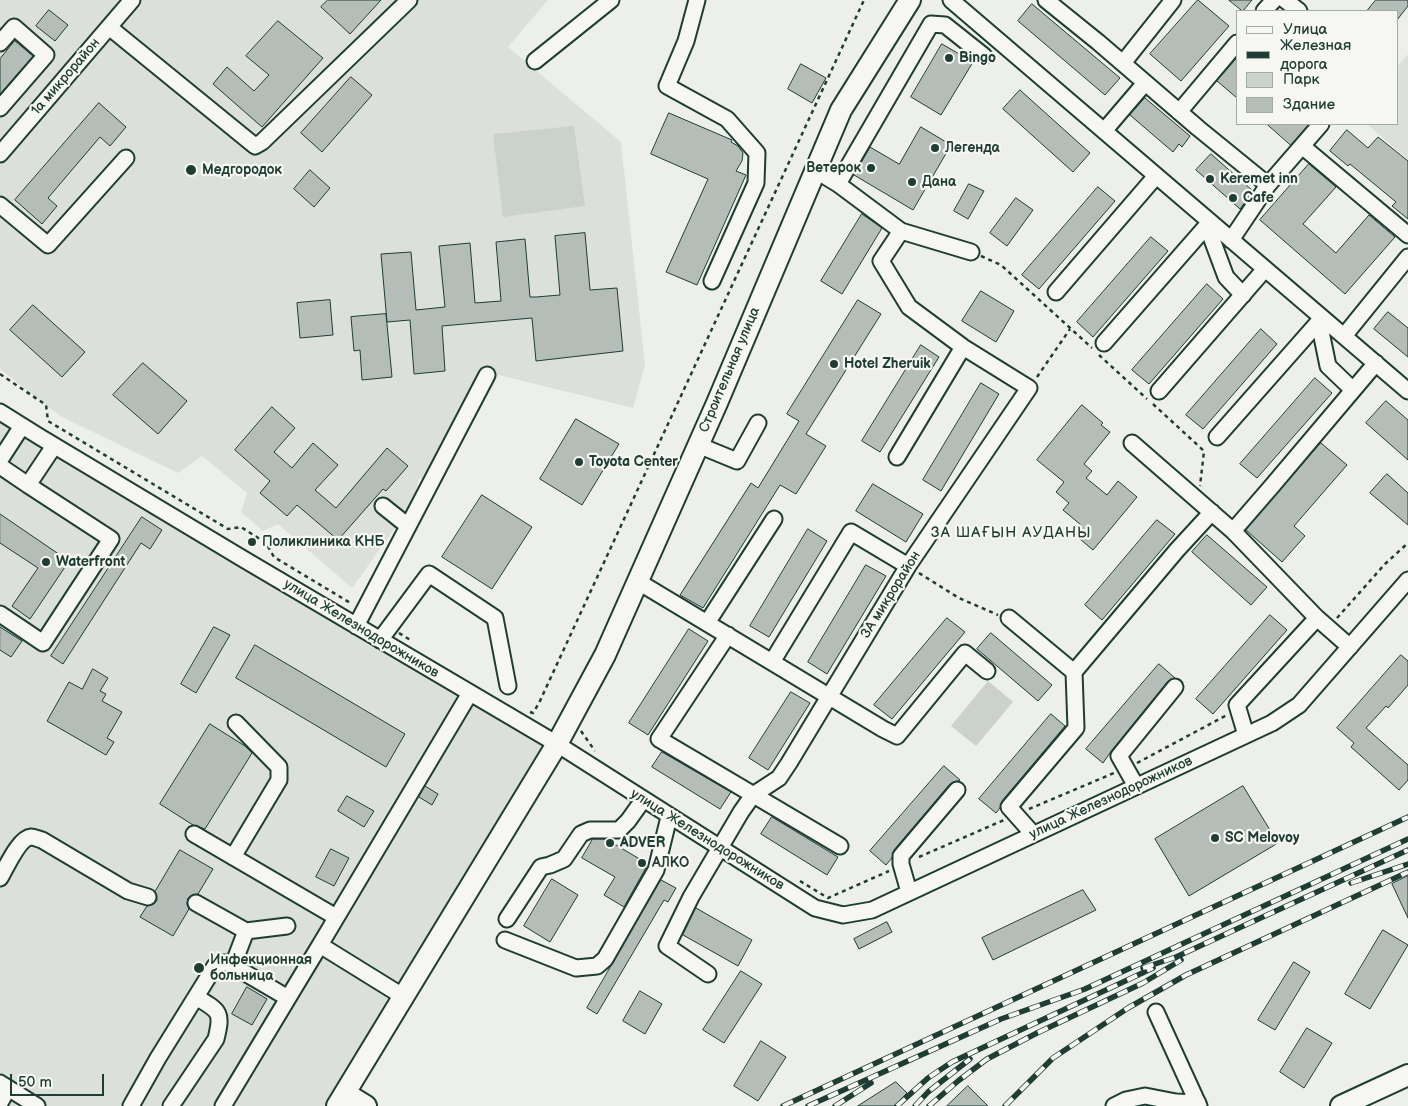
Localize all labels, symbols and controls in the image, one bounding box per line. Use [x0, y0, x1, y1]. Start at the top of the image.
legend [1236, 10, 1398, 125]
text: Улица [1283, 20, 1327, 39]
street label: 1а микрорайон [28, 35, 104, 119]
text: Железная дорога [1280, 36, 1351, 74]
place label: Bingo [959, 50, 996, 66]
marker: Bingo [943, 52, 955, 64]
text: Парк [1283, 70, 1320, 89]
text: Здание [1283, 95, 1335, 114]
place label: Легенда [945, 140, 1000, 156]
marker: Легенда [929, 142, 941, 154]
place label: Ветерок [806, 160, 861, 176]
place label: Медгородок [202, 162, 282, 178]
marker: Ветерок [865, 162, 877, 174]
marker: Медгородок [184, 163, 198, 177]
place label: Keremet inn [1220, 171, 1298, 187]
marker: Keremet inn [1204, 173, 1216, 185]
place label: Дана [922, 174, 956, 190]
marker: Дана [906, 176, 918, 188]
place label: Cafe [1243, 190, 1274, 206]
marker: Cafe [1227, 192, 1239, 204]
street label: Строительная улица [696, 305, 764, 435]
place label: Hotel Zheruik [844, 356, 931, 372]
marker: Hotel Zheruik [828, 358, 840, 370]
place label: Toyota Center [589, 454, 678, 470]
marker: Toyota Center [573, 456, 585, 468]
district label: 3А ШАҒЫН АУДАНЫ [929, 524, 1093, 542]
place label: Поликлиника КНБ [262, 534, 384, 550]
marker: Поликлиника КНБ [246, 536, 258, 548]
street label: 3А микрорайон [857, 548, 925, 642]
place label: Waterfront [56, 554, 125, 570]
marker: Waterfront [40, 556, 52, 568]
street label: улица Железнодорожников [280, 576, 442, 682]
street label: улица Железнодорожников [1027, 753, 1195, 843]
street label: улица Железнодорожников [627, 786, 787, 894]
place label: SC Melovoy [1225, 830, 1299, 846]
marker: SC Melovoy [1209, 832, 1221, 844]
place label: ADVER [620, 835, 665, 851]
marker: ADVER [604, 837, 616, 849]
place label: АЛКО [652, 855, 689, 871]
marker: АЛКО [636, 857, 648, 869]
place label: Инфекционная больница [210, 952, 312, 984]
marker: Инфекционная больница [192, 961, 206, 975]
scale bar [12, 1064, 106, 1096]
text: 50 m [18, 1073, 52, 1092]

